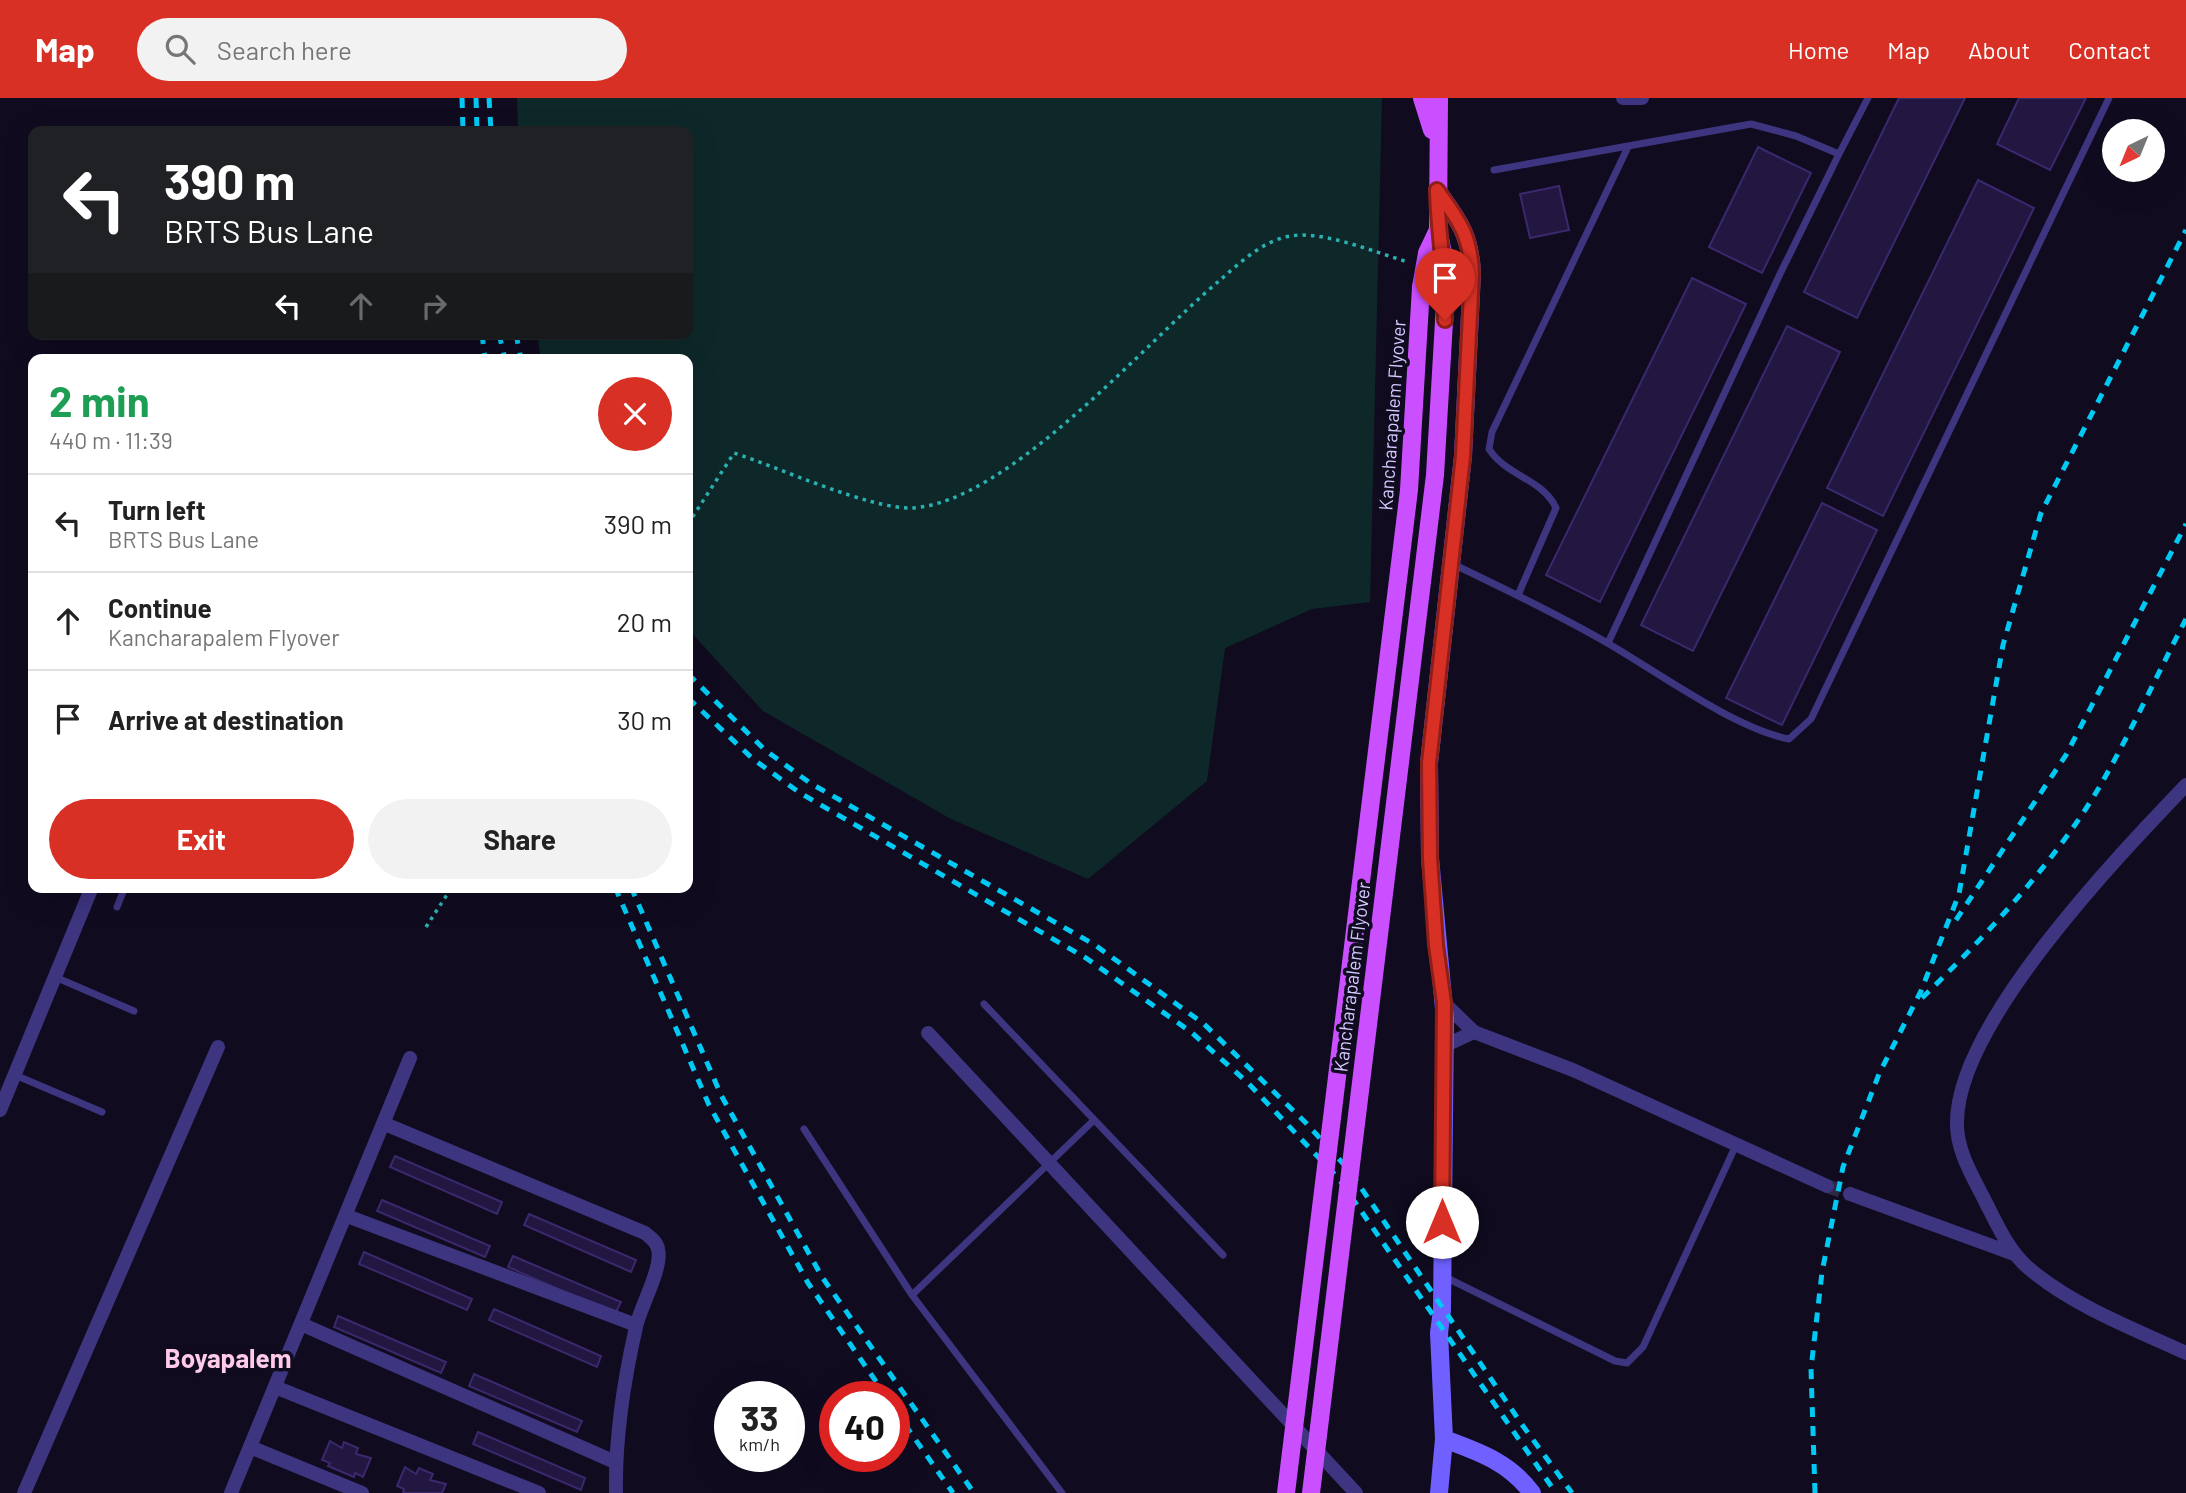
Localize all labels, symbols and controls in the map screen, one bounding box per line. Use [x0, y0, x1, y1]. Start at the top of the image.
search box [137, 18, 627, 81]
text: Map [35, 29, 95, 69]
icon: search [161, 30, 199, 68]
text: Search here [217, 34, 352, 65]
text: Home [1788, 35, 1849, 64]
text: Map [1887, 35, 1930, 64]
text: About [1968, 35, 2030, 64]
text: Contact [2068, 35, 2151, 64]
north arrow [2102, 119, 2165, 182]
map controls [2102, 119, 2165, 182]
text: 390 m [164, 151, 295, 210]
icon: left [49, 154, 140, 245]
text: BRTS Bus Lane [164, 211, 374, 249]
pin [1415, 248, 1475, 320]
icon: arrive [1426, 259, 1464, 297]
icon: left [269, 287, 307, 325]
icon: ahead [342, 287, 380, 325]
icon: right [415, 287, 453, 325]
street label: Kancharapalem Flyover [1373, 319, 1410, 511]
text: 2 min [49, 375, 150, 425]
button: close [598, 377, 672, 451]
text: 440 m · 11:39 [49, 426, 173, 454]
text: Turn left [108, 494, 206, 525]
icon: left [49, 504, 87, 542]
text: 390 m [604, 508, 672, 539]
text: BRTS Bus Lane [108, 525, 259, 553]
text: Continue [108, 592, 212, 623]
icon: ahead [49, 602, 87, 640]
text: 20 m [617, 606, 672, 637]
text: Kancharapalem Flyover [108, 623, 340, 651]
icon: arrive [49, 700, 87, 738]
text: Arrive at destination [108, 704, 344, 735]
text: 30 m [617, 704, 672, 735]
button: Exit [49, 799, 354, 879]
button: Share [368, 799, 672, 879]
street label: Kancharapalem Flyover [1328, 880, 1375, 1073]
position arrow [1405, 1185, 1479, 1259]
district label: Boyapalem [165, 1342, 291, 1373]
speed limit sign: 40 [819, 1381, 910, 1472]
text: 33 [741, 1396, 778, 1438]
text: km/h [739, 1433, 780, 1455]

